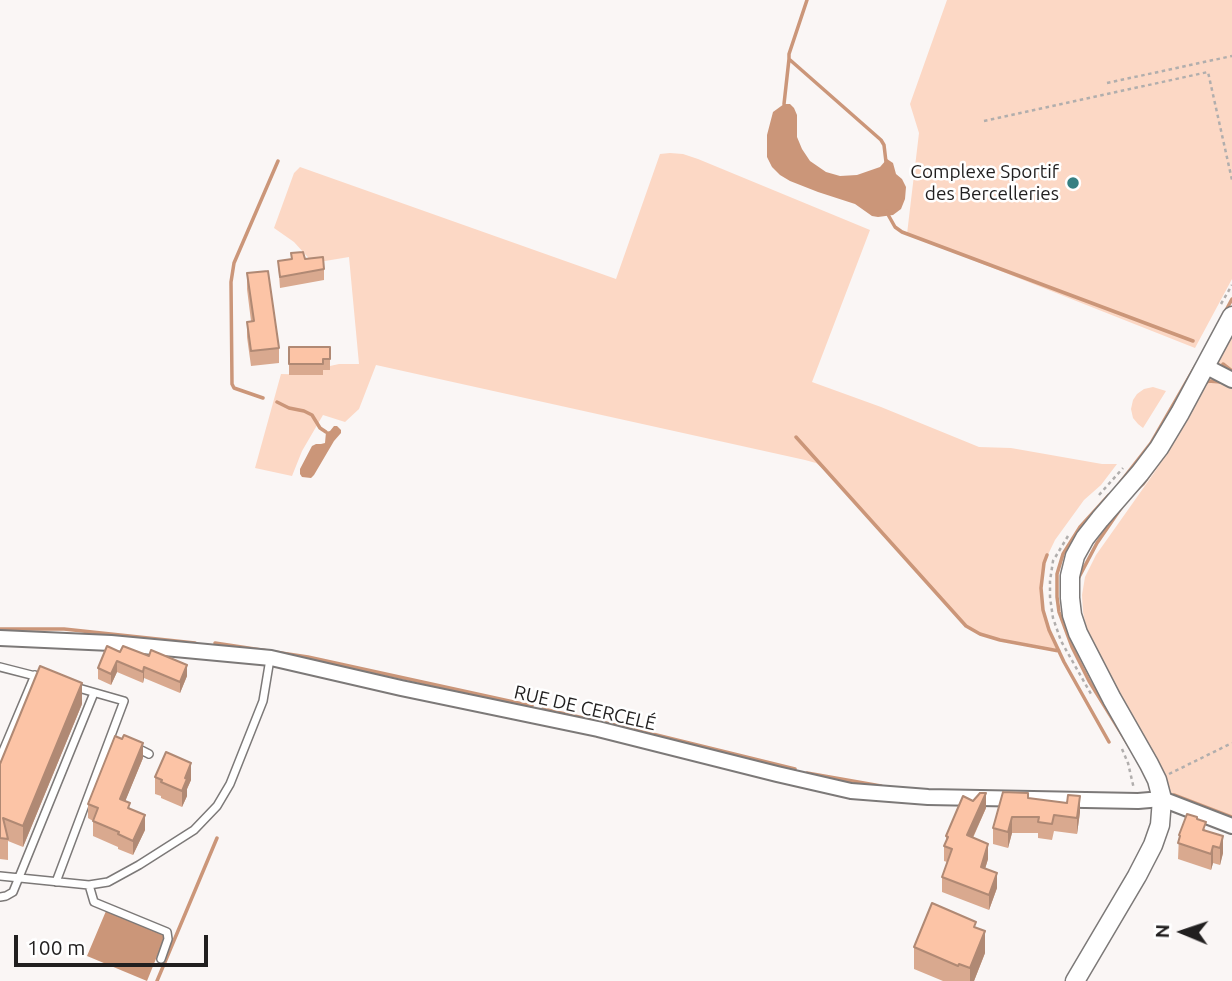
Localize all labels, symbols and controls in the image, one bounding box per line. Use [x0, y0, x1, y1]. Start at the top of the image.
place label: Complexe Sportif des Bercelleries [910, 161, 1059, 205]
marker: Complexe Sportif des Bercelleries [1065, 175, 1081, 191]
street label: RUE DE CERCELÉ [512, 681, 658, 735]
north arrow [1148, 897, 1218, 967]
scale bar [18, 922, 212, 966]
text: N [1151, 924, 1173, 939]
text: 100 m [27, 935, 85, 959]

